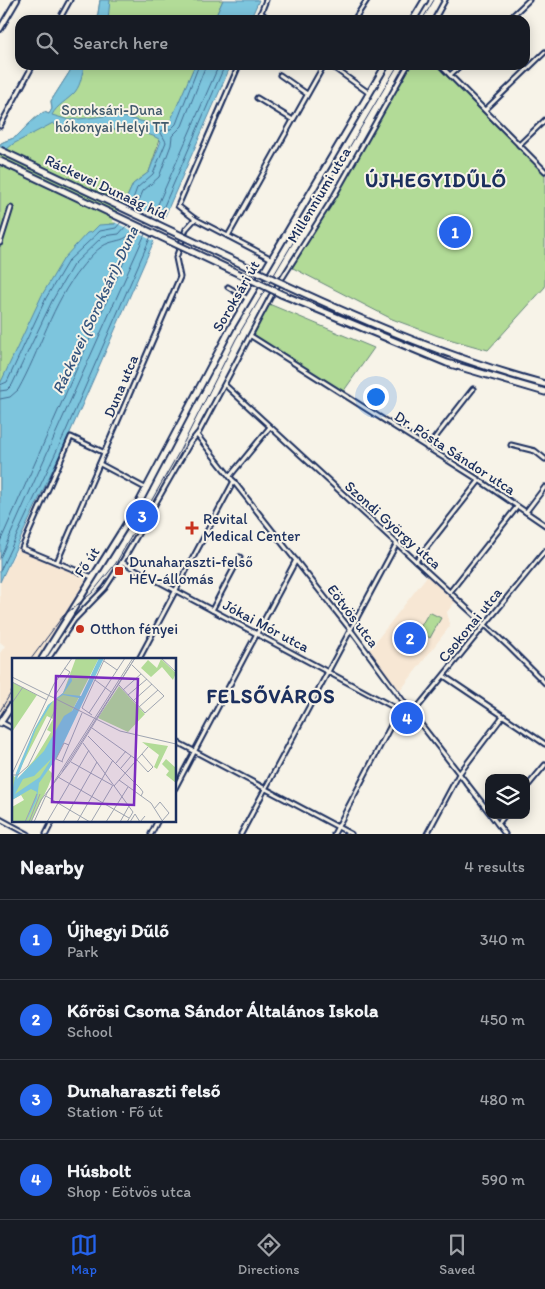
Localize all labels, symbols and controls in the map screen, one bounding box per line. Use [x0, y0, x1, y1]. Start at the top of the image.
search box [15, 15, 530, 70]
icon: search [33, 29, 61, 57]
text: Search here [73, 31, 168, 54]
park label: Soroksári-Duna hókonyai Helyi TT [55, 101, 170, 136]
street label: Millenniumi utca [283, 144, 355, 246]
street label: Ráckevei Dunaág híd [42, 151, 171, 224]
district label: ÚJHEGYIDŰLŐ [365, 168, 507, 192]
pin: 1 [439, 213, 471, 251]
water label: Ráckevei (Soroksári)-Duna [48, 222, 143, 397]
street label: Soroksári út [208, 257, 264, 335]
street label: Duna utca [100, 352, 142, 420]
your location [363, 384, 389, 410]
street label: Dr. Pósta Sándor utca [391, 407, 519, 499]
street label: Szondi György utca [341, 477, 445, 573]
pin: 3 [126, 497, 158, 535]
place label: Revital Medical Center [203, 510, 300, 545]
marker: Revital Medical Center [185, 521, 199, 535]
street label: Fő út [71, 543, 104, 580]
place label: Dunaharaszti-felső HÉV-állomás [129, 553, 253, 588]
marker: Dunaharaszti-felső HÉV-állomás [113, 565, 125, 577]
street label: Eötvös utca [323, 581, 383, 652]
street label: Csokonai utca [434, 584, 506, 666]
street label: Jókai Mór utca [220, 596, 312, 656]
pin: 2 [394, 619, 426, 657]
place label: Otthon fényei [90, 620, 178, 638]
marker: Otthon fényei [74, 623, 86, 635]
inset map [12, 658, 176, 822]
district label: FELSŐVÁROS [207, 684, 335, 708]
pin: 4 [391, 699, 423, 737]
map controls [485, 774, 530, 819]
button: layers [485, 774, 530, 819]
text: Nearby [20, 854, 84, 879]
text: 4 results [464, 857, 525, 876]
text: Újhegyi Dűlő [67, 919, 169, 942]
text: 1 [32, 930, 40, 949]
text: 340 m [480, 930, 525, 949]
text: Park [67, 942, 98, 961]
text: Kőrösi Csoma Sándor Általános Iskola [67, 999, 378, 1022]
text: 2 [32, 1010, 40, 1029]
text: 450 m [480, 1010, 525, 1029]
text: School [67, 1022, 113, 1041]
text: Dunaharaszti felső [67, 1079, 221, 1102]
text: 3 [32, 1090, 40, 1109]
text: 480 m [480, 1090, 525, 1109]
text: Station · Fő út [67, 1102, 163, 1121]
text: Húsbolt [67, 1159, 131, 1182]
text: 4 [31, 1170, 41, 1189]
text: 590 m [481, 1170, 525, 1189]
text: Shop · Eötvös utca [67, 1182, 191, 1201]
tab: Map [70, 1231, 98, 1278]
tab: Directions [238, 1231, 299, 1278]
tab: Saved [439, 1231, 475, 1278]

